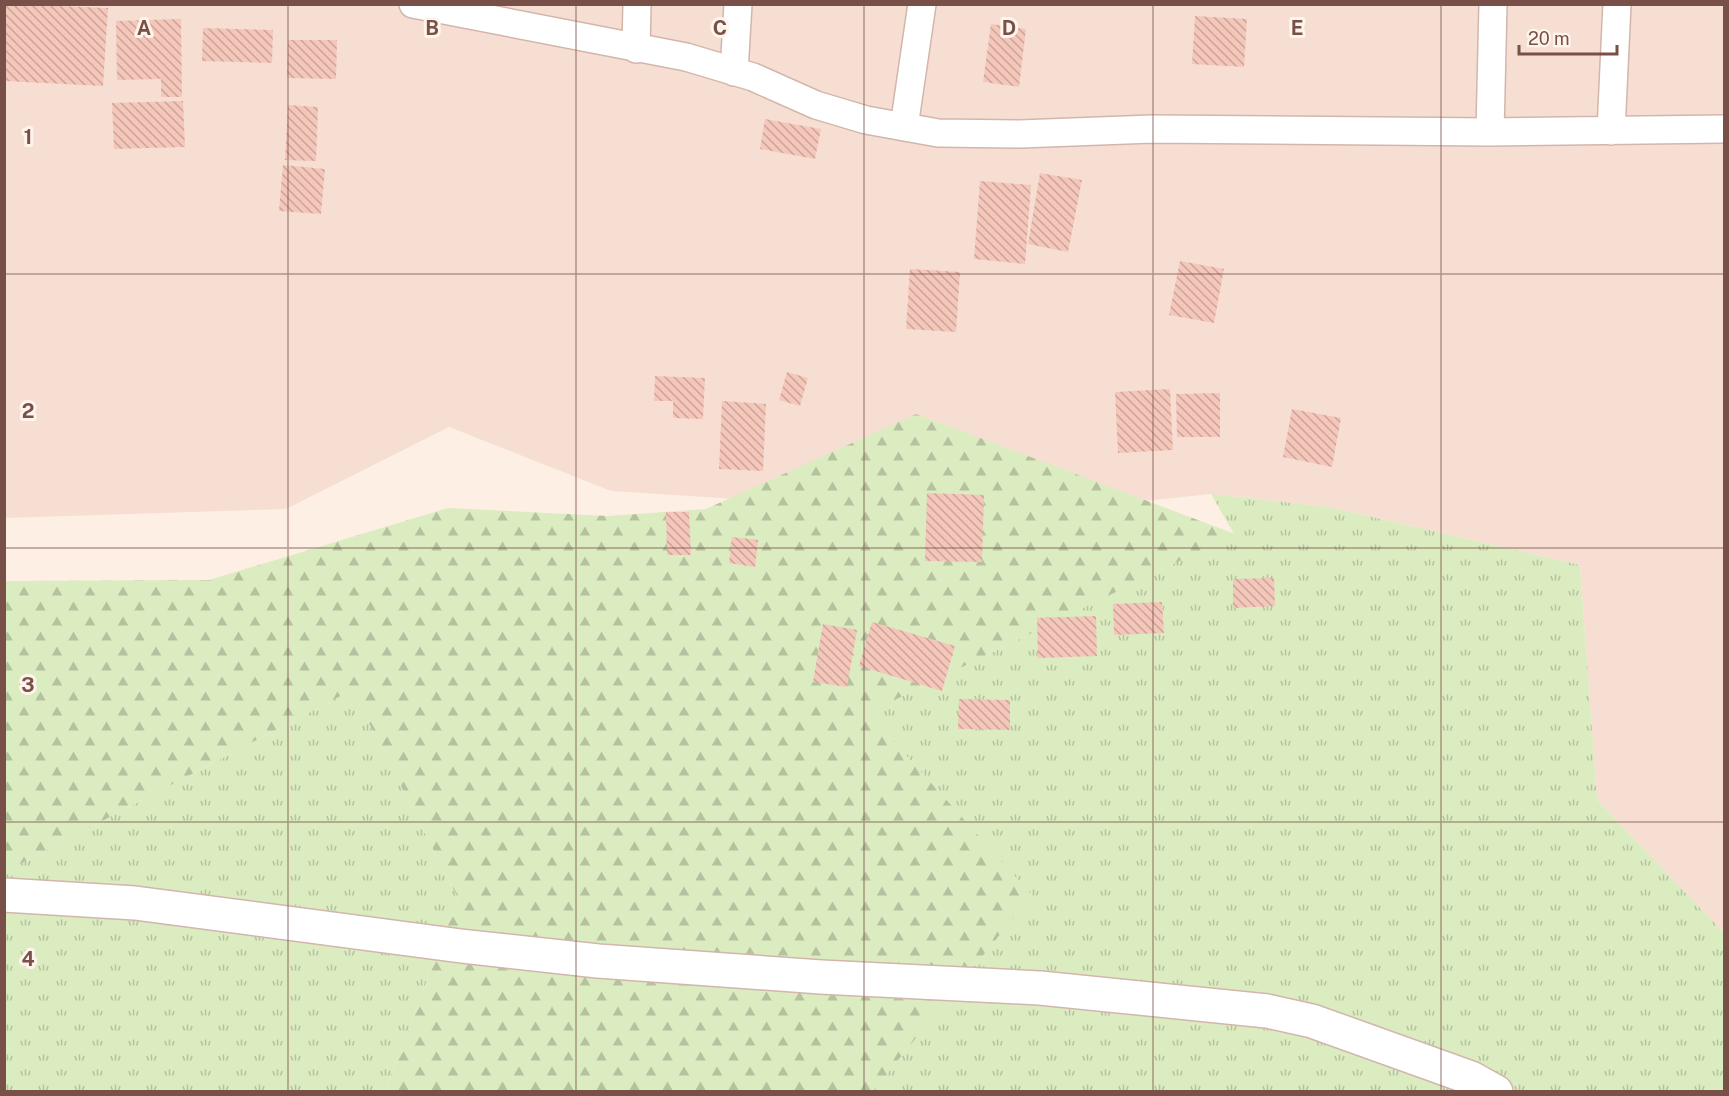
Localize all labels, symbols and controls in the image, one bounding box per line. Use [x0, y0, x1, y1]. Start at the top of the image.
text: A [137, 16, 151, 40]
text: B [425, 16, 439, 40]
text: C [713, 16, 727, 40]
text: D [1002, 16, 1016, 40]
text: E [1291, 16, 1303, 40]
scale bar [1519, 18, 1616, 56]
text: 20 m [1528, 28, 1570, 49]
text: 1 [24, 125, 32, 149]
text: 2 [22, 399, 34, 423]
text: 3 [21, 673, 35, 697]
text: 4 [21, 947, 35, 971]

